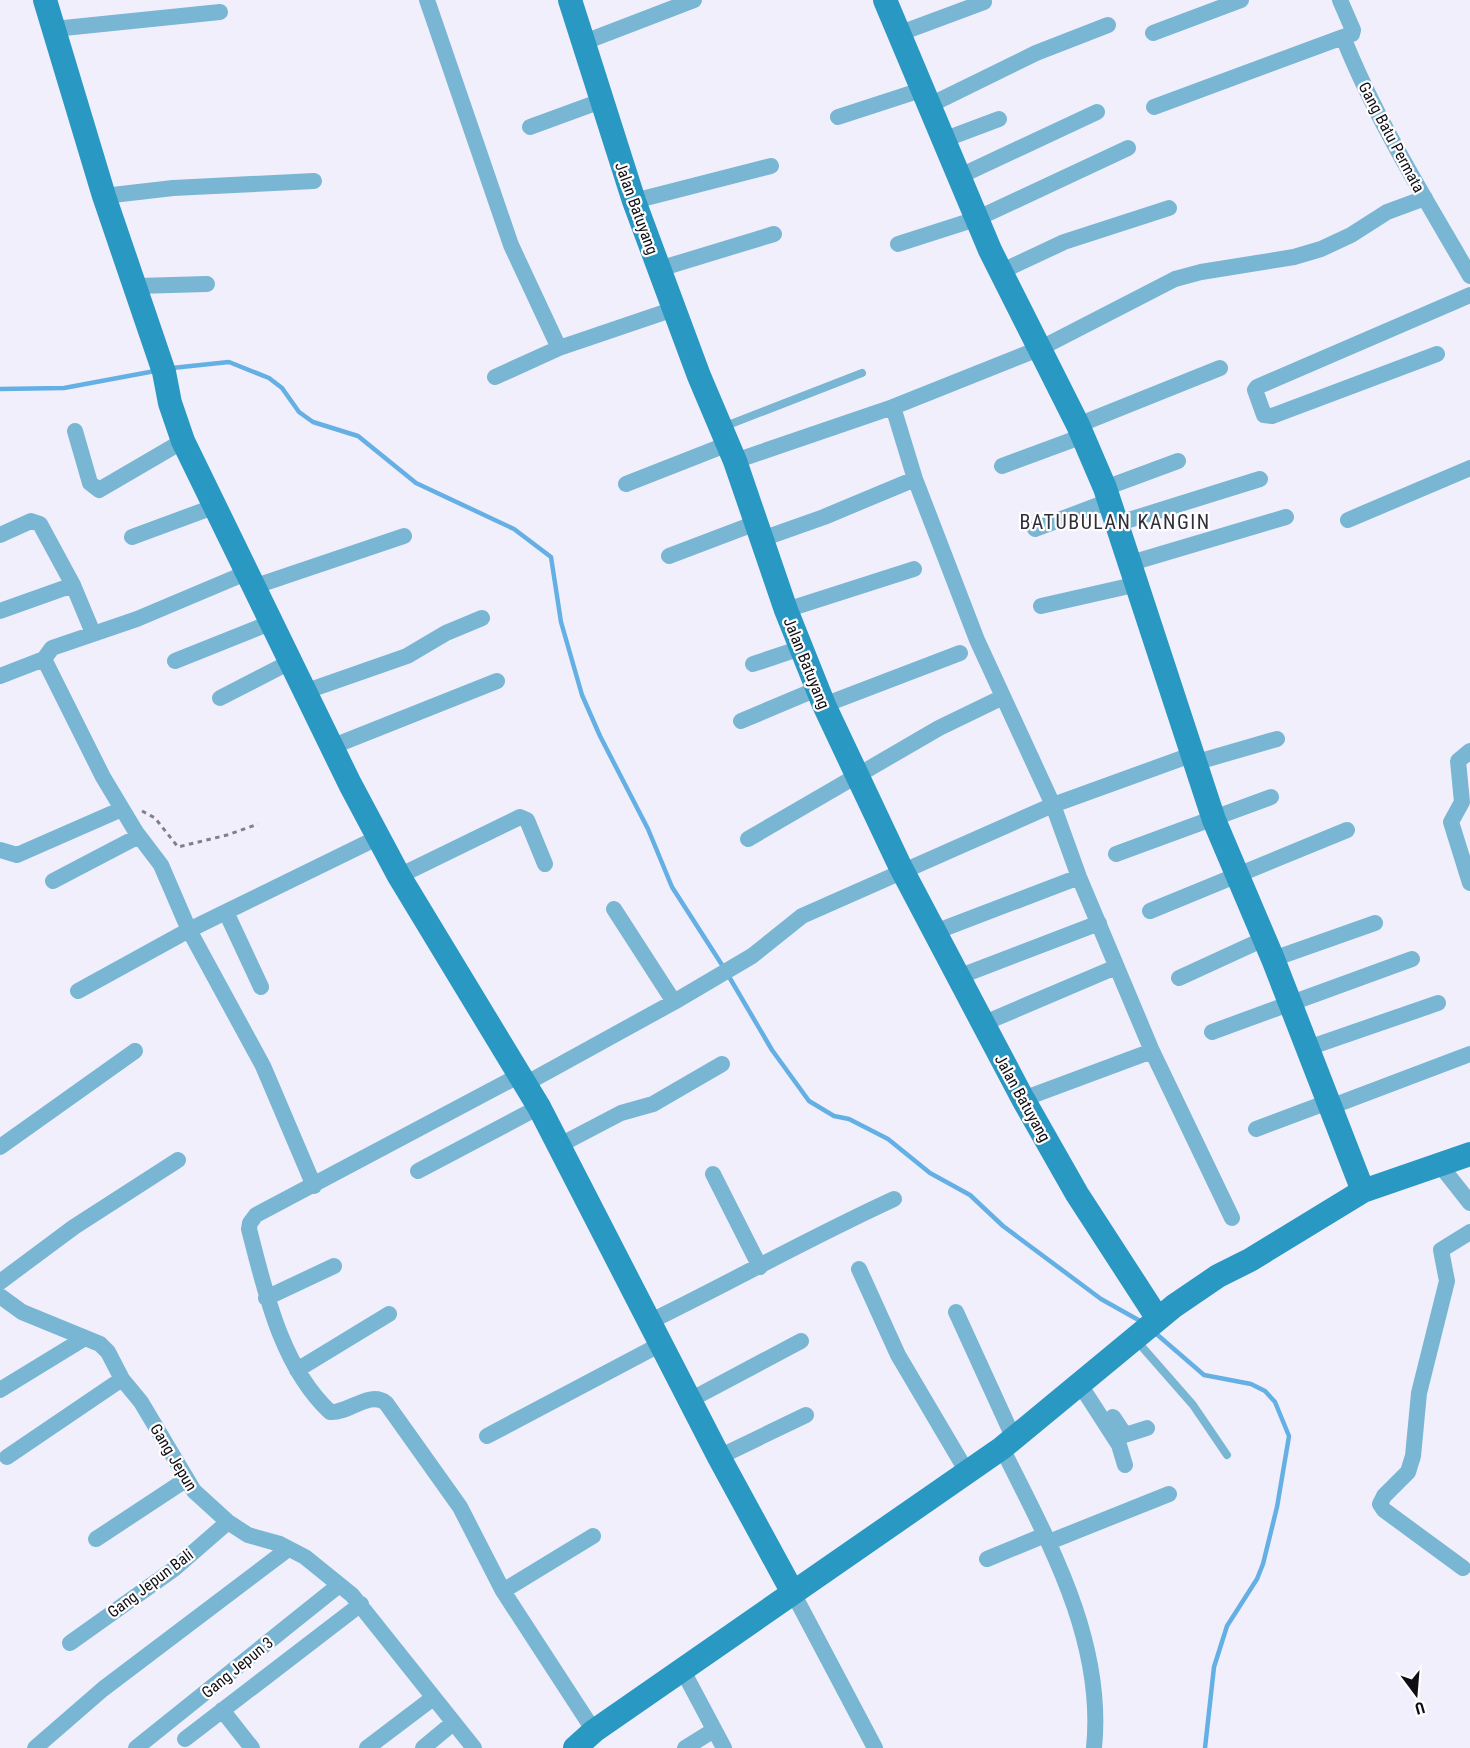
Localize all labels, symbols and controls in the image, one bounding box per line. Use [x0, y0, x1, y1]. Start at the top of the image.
street label: Gang Batu Permata [1354, 79, 1429, 196]
street label: Jalan Batuyang [611, 159, 662, 257]
district label: BATUBULAN KANGIN [1019, 510, 1211, 534]
street label: Jalan Batuyang [780, 615, 833, 712]
street label: Jalan Batuyang [991, 1051, 1054, 1145]
street label: Gang Jepun [146, 1420, 201, 1494]
street label: Gang Jepun Bali [104, 1545, 197, 1622]
street label: Gang Jepun 3 [198, 1633, 277, 1702]
north arrow [1386, 1664, 1446, 1724]
text: U [1413, 1698, 1427, 1718]

